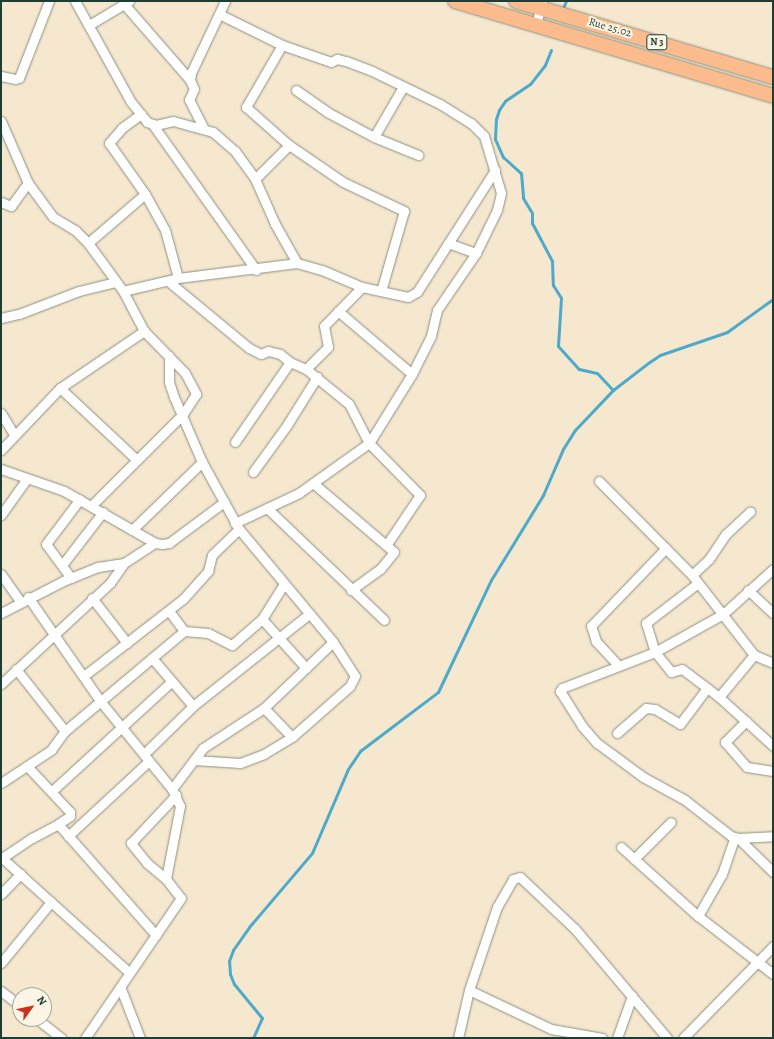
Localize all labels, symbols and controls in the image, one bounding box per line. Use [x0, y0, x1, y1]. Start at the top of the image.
street label: Rue 25.02 [587, 16, 633, 40]
road number: N 3 [646, 34, 668, 50]
north arrow [12, 987, 52, 1027]
text: N [33, 993, 50, 1008]

